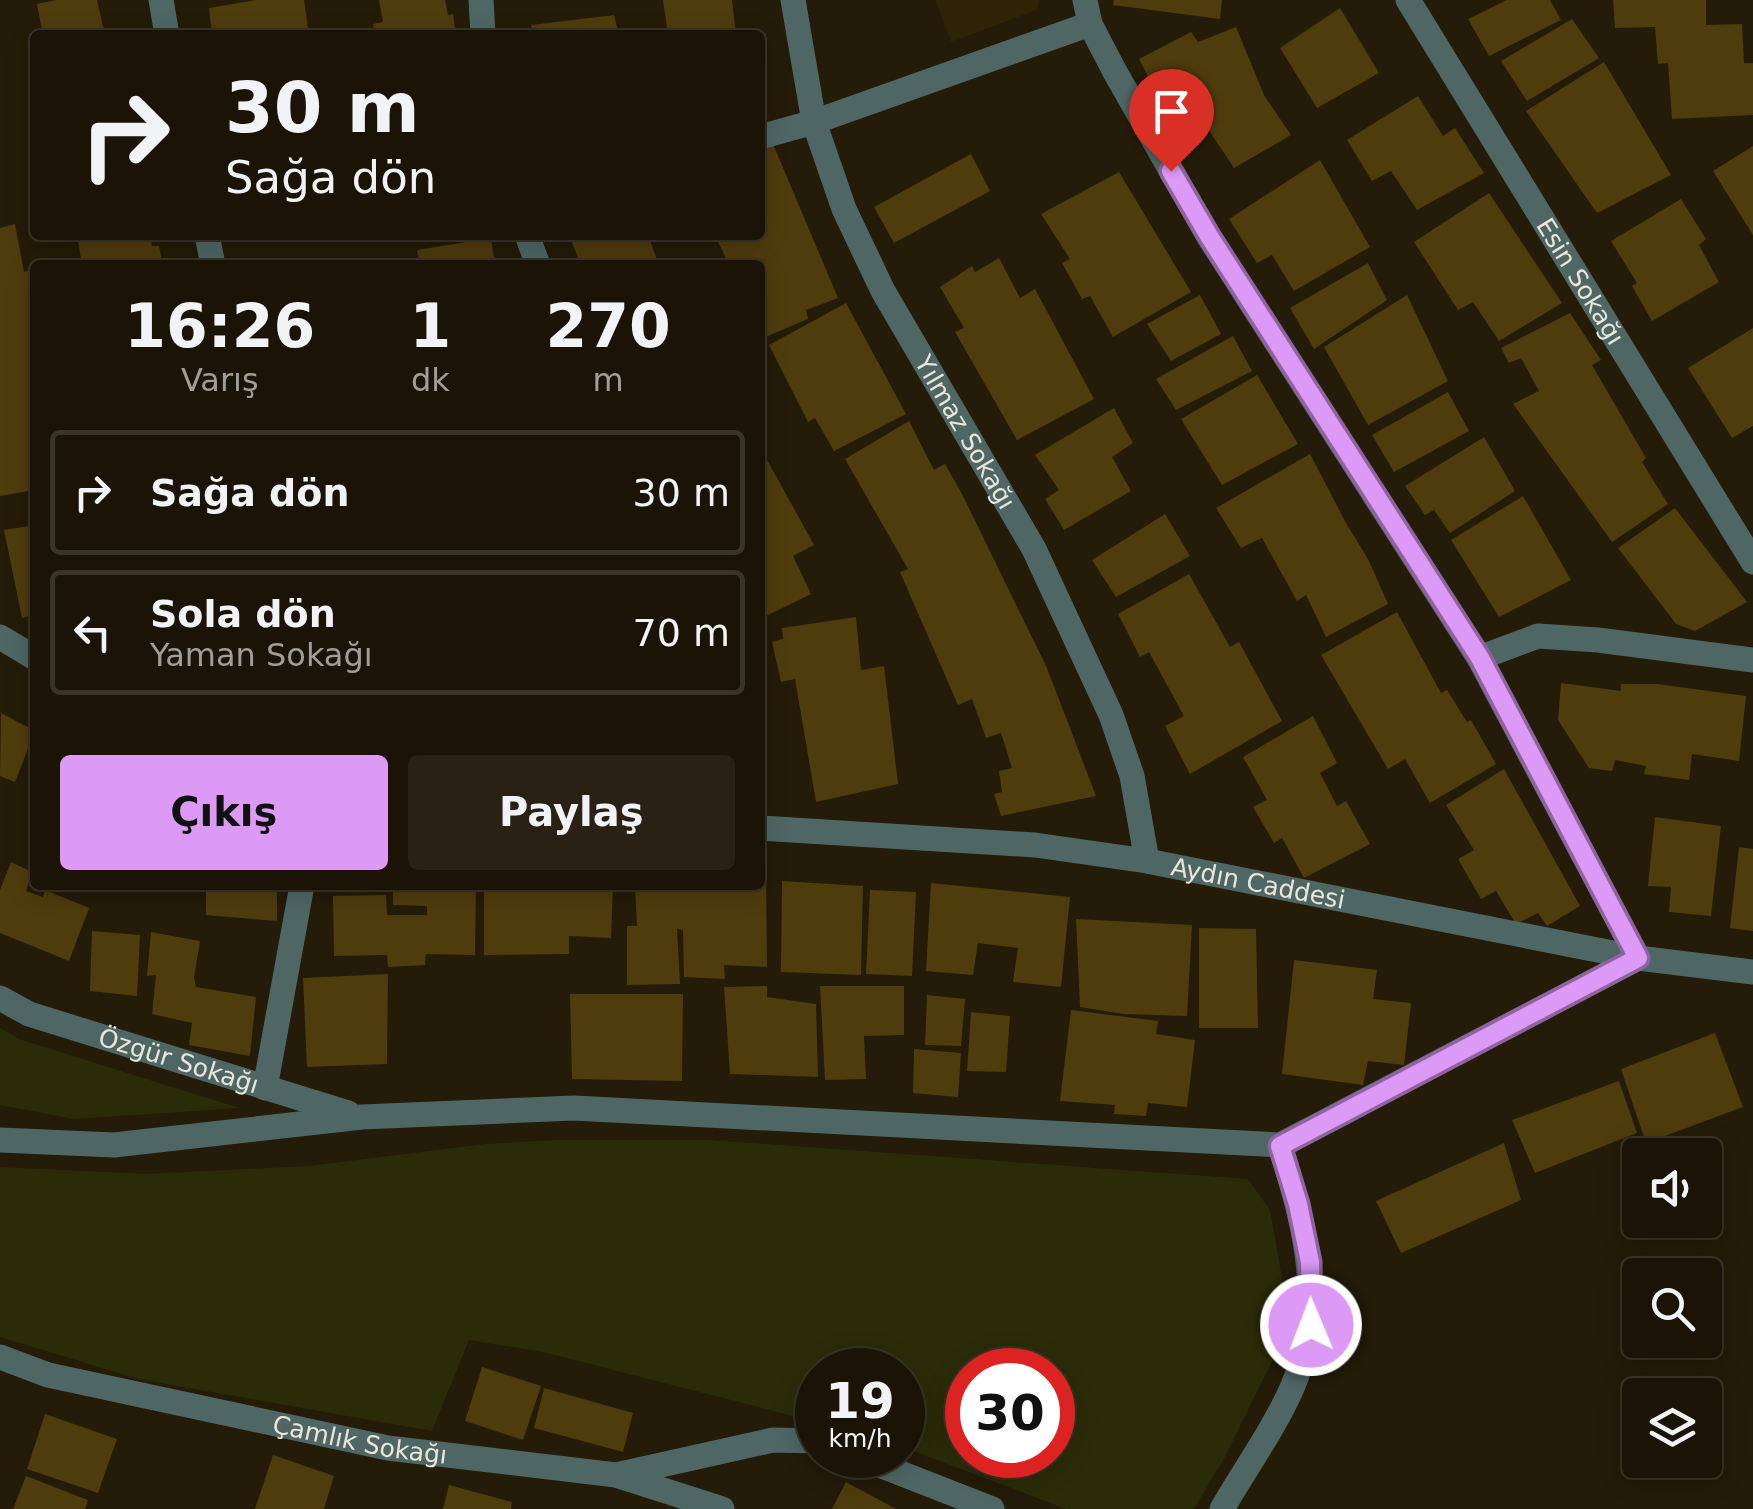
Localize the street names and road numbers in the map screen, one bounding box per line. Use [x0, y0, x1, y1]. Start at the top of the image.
street label: Esin Sokağı [1531, 213, 1630, 350]
street label: Yılmaz Sokağı [909, 349, 1022, 514]
street label: Aydın Caddesi [1169, 852, 1348, 914]
street label: Özgür Sokağı [95, 1022, 262, 1099]
street label: Çamlık Sokağı [270, 1409, 449, 1469]

